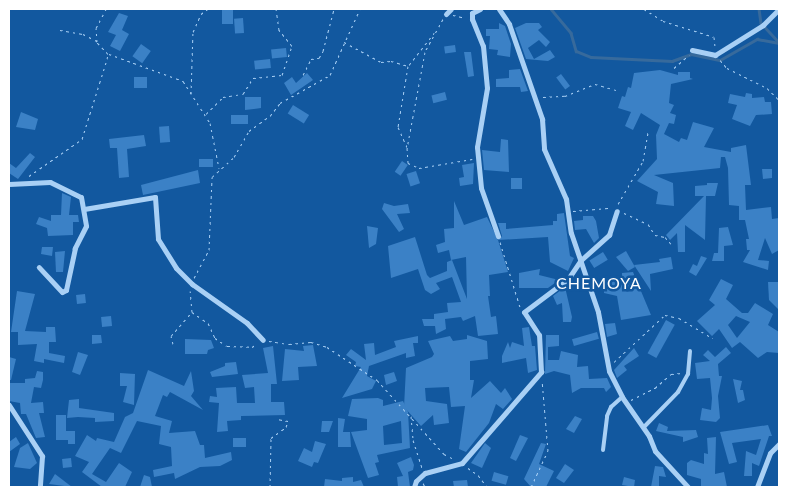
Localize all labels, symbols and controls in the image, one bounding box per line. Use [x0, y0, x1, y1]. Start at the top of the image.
district label: CHEMOYA [555, 273, 643, 293]

